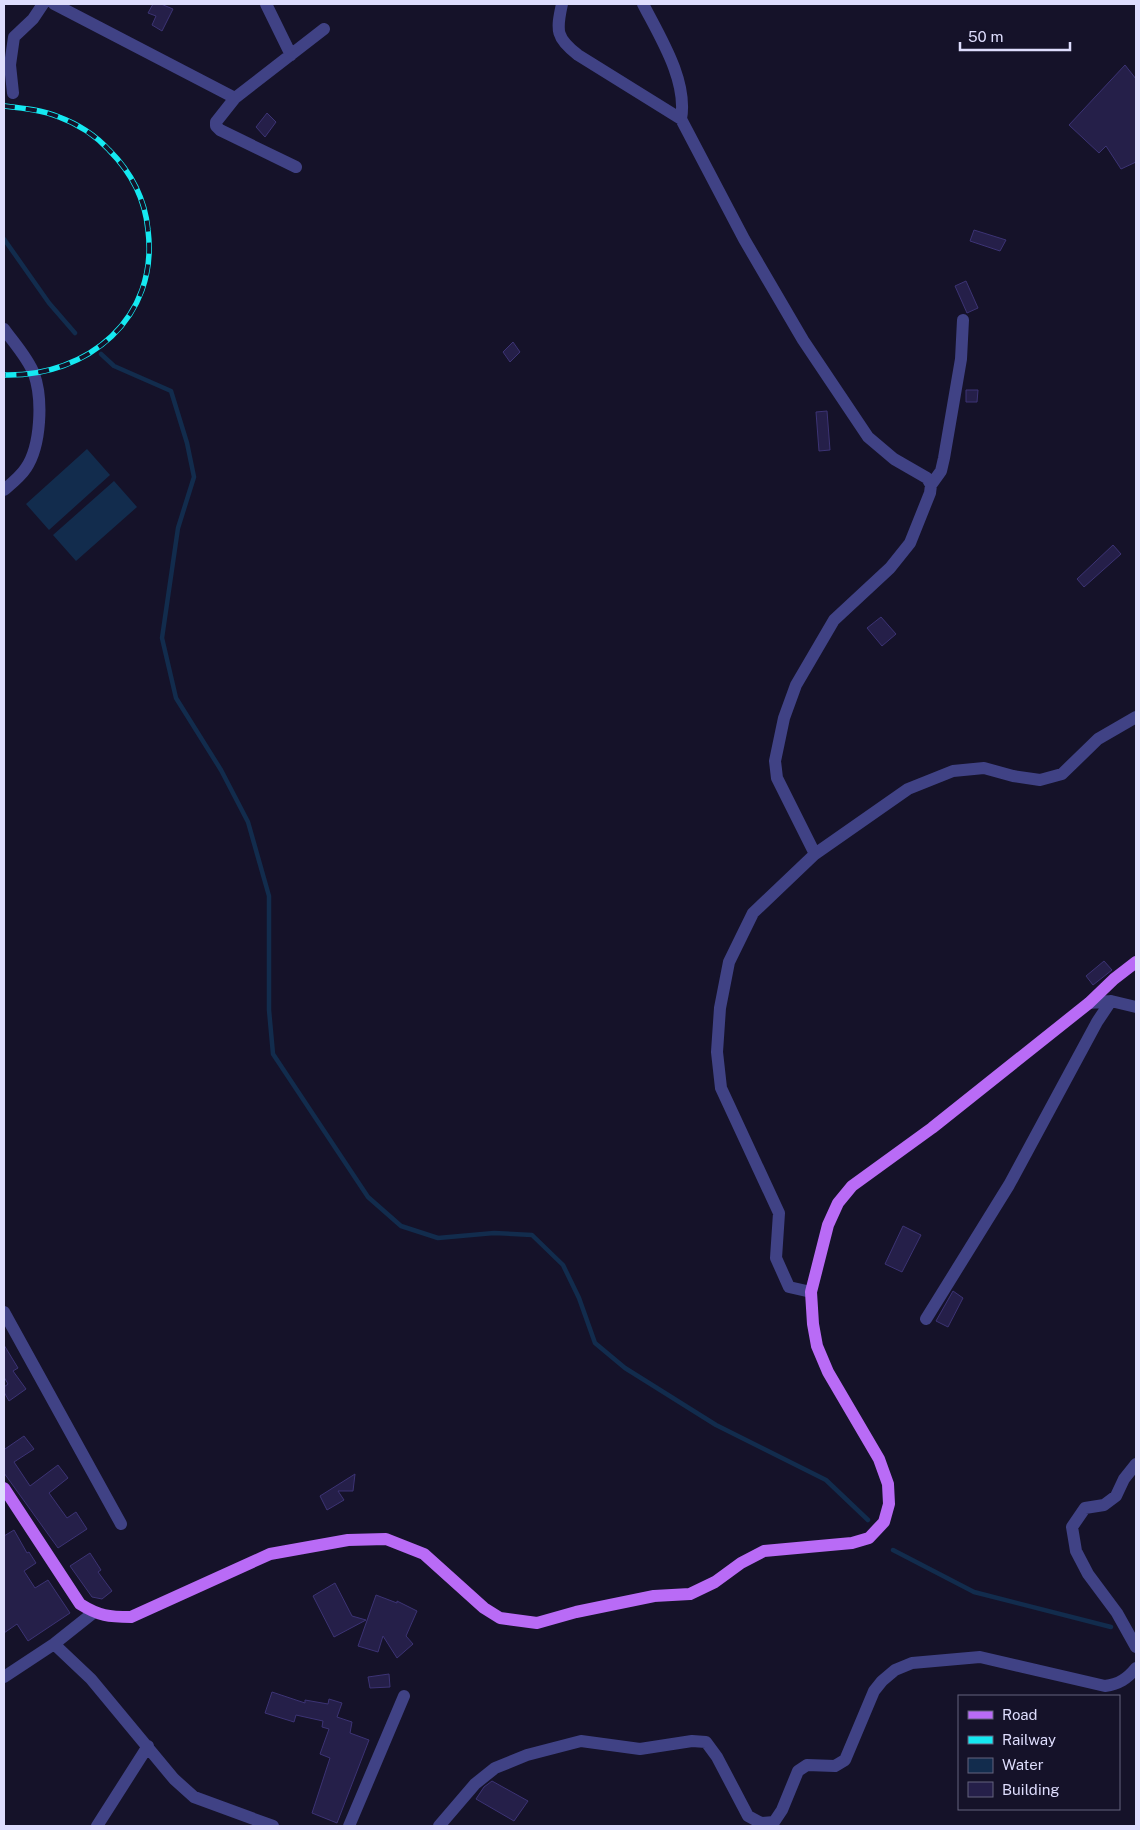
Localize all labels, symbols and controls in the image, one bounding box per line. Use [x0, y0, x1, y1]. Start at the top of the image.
scale bar [960, 20, 1070, 52]
text: 50 m [968, 28, 1003, 45]
legend [958, 1695, 1120, 1810]
text: Road [1002, 1706, 1038, 1723]
text: Railway [1002, 1731, 1056, 1748]
text: Water [1002, 1756, 1044, 1773]
text: Building [1002, 1781, 1060, 1798]

